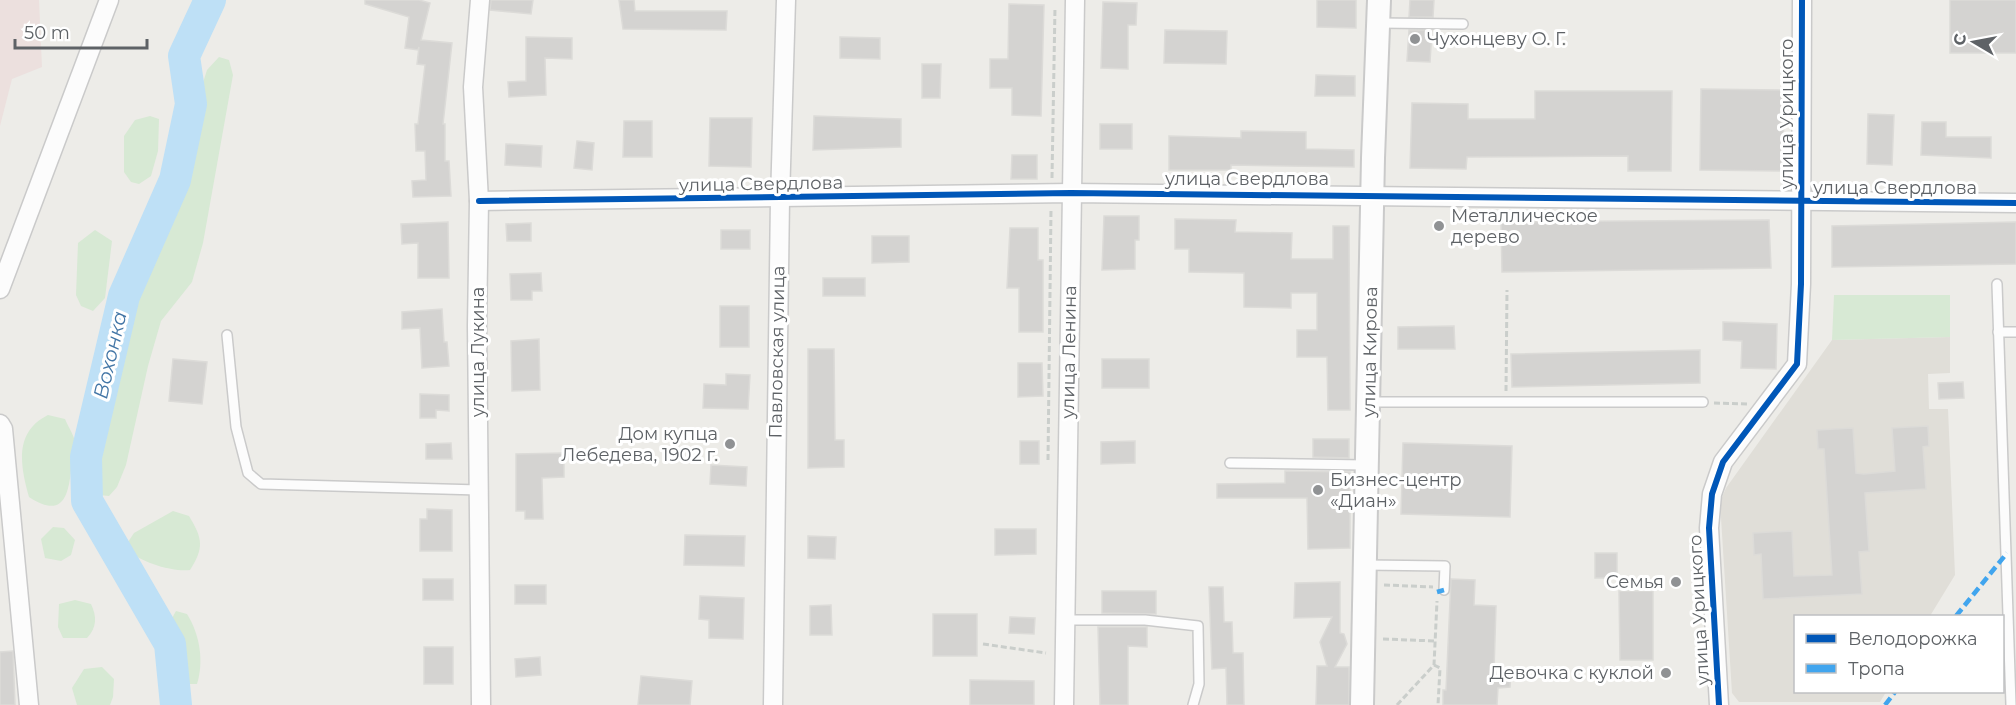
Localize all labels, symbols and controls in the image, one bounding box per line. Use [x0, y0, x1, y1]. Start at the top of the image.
scale bar [15, 12, 147, 50]
north arrow [1944, 12, 2004, 72]
text: 50 m [24, 22, 70, 44]
place label: Чухонцеву О. Г. [1427, 28, 1566, 50]
marker: Чухонцеву О. Г. [1408, 32, 1422, 46]
text: С [1949, 32, 1970, 47]
street label: улица Урицкого [1776, 39, 1798, 190]
street label: улица Свердлова [1164, 168, 1329, 190]
street label: улица Свердлова [678, 172, 843, 196]
street label: улица Свердлова [1812, 177, 1977, 199]
place label: Металлическое дерево [1451, 205, 1598, 248]
marker: Металлическое дерево [1432, 219, 1446, 233]
street label: Павловская улица [764, 265, 790, 439]
street label: улица Ленина [1057, 285, 1081, 420]
street label: улица Кирова [1358, 286, 1382, 419]
street label: улица Лукина [467, 287, 489, 418]
water label: Вохонка [88, 309, 132, 401]
place label: Дом купца Лебедева, 1902 г. [561, 423, 718, 466]
marker: Дом купца Лебедева, 1902 г. [723, 437, 737, 451]
place label: Бизнес-центр «Диан» [1330, 469, 1462, 512]
marker: Бизнес-центр «Диан» [1311, 483, 1325, 497]
street label: улица Урицкого [1684, 534, 1714, 687]
place label: Семья [1606, 571, 1664, 593]
marker: Семья [1669, 575, 1683, 589]
legend [1794, 615, 2004, 693]
text: Велодорожка [1848, 628, 1977, 650]
text: Тропа [1848, 658, 1905, 680]
place label: Девочка с куклой [1490, 662, 1654, 684]
marker: Девочка с куклой [1659, 666, 1673, 680]

